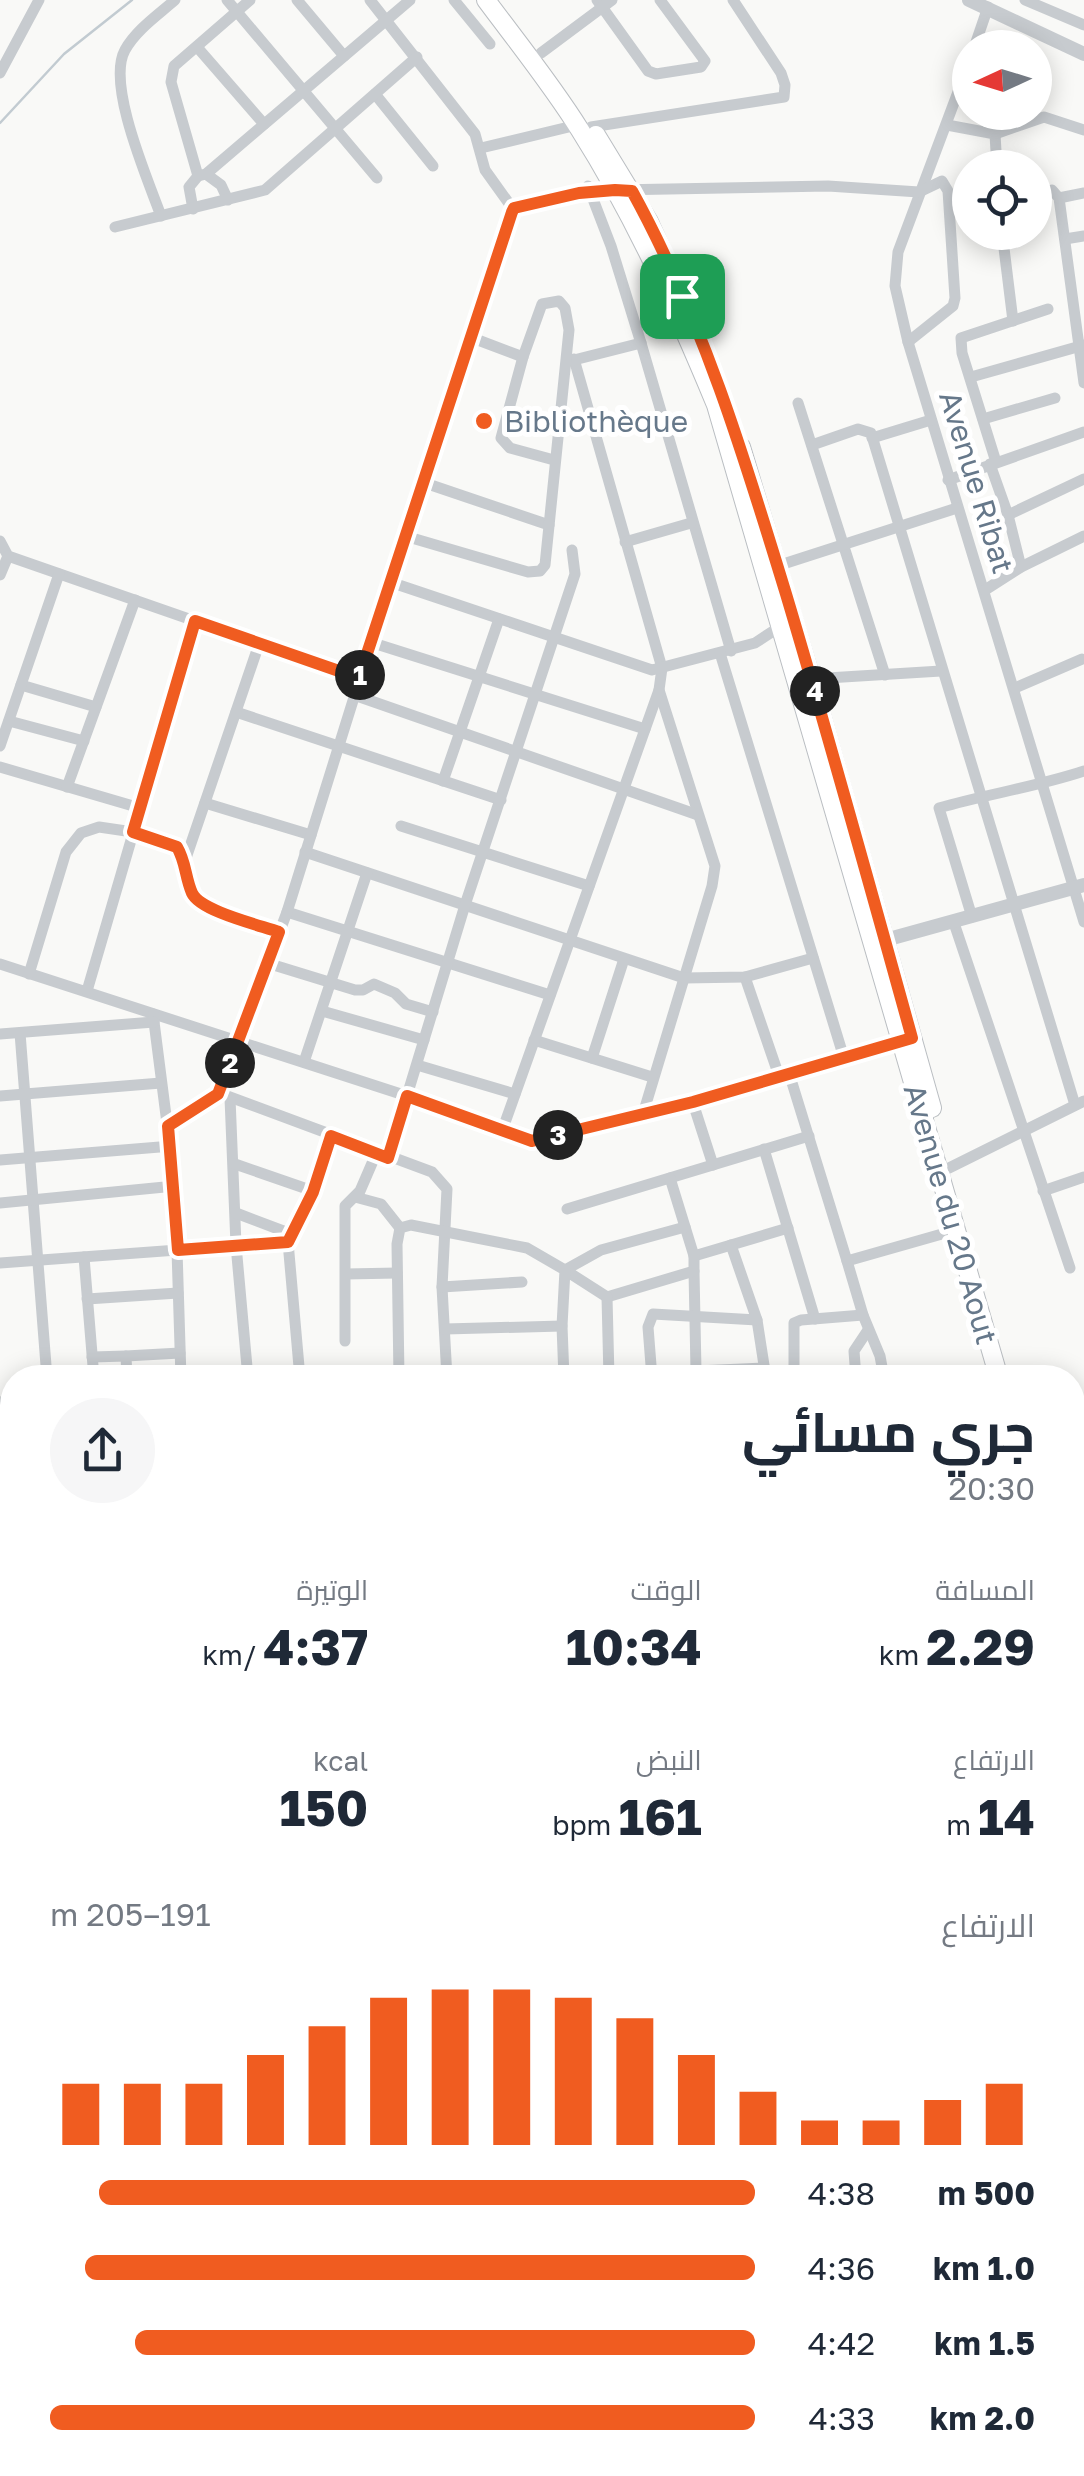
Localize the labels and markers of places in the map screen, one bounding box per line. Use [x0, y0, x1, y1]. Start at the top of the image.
pin [640, 254, 725, 339]
place label: Bibliothèque [504, 403, 688, 439]
marker: Bibliothèque [473, 410, 495, 432]
pin: 1 [335, 650, 385, 700]
pin: 4 [790, 666, 840, 716]
pin: 2 [205, 1038, 255, 1088]
pin: 3 [533, 1110, 583, 1160]

